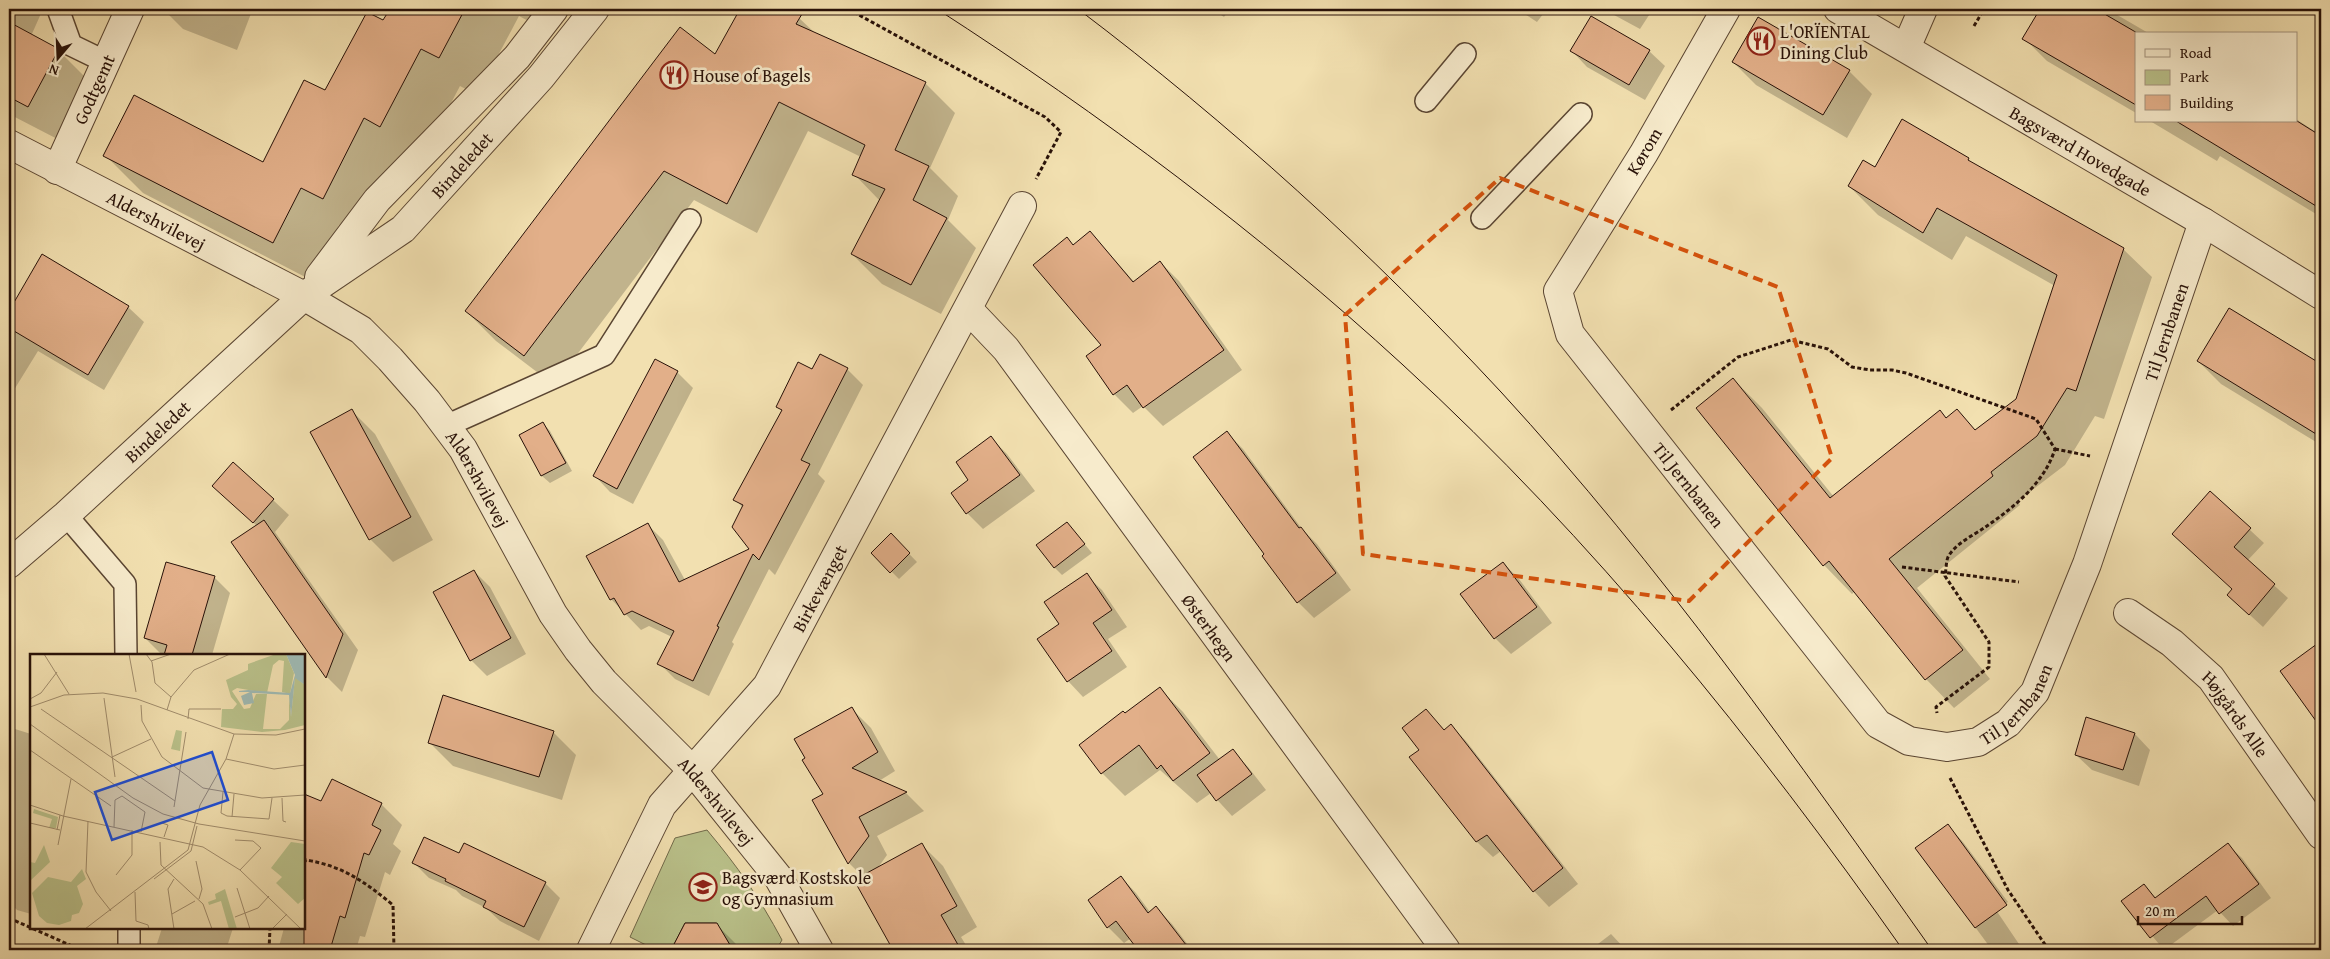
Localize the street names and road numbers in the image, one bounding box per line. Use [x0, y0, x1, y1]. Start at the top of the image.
street label: Godtgemt [66, 49, 122, 128]
street label: Bagsværd Hovedgade [2005, 99, 2157, 203]
street label: Kørom [1619, 122, 1669, 180]
street label: Bindeledet [424, 125, 499, 204]
street label: Aldershvilevej [102, 183, 211, 257]
street label: Til Jernbanen [2136, 279, 2195, 385]
street label: Bindeledet [118, 393, 197, 469]
street label: Aldershvilevej [439, 424, 516, 532]
street label: Til Jernbanen [1647, 436, 1731, 533]
street label: Birkevænget [785, 539, 854, 637]
street label: Østerhegn [1176, 588, 1244, 667]
street label: Til Jernbanen [1974, 660, 2059, 751]
street label: Højgårds Alle [2197, 663, 2276, 763]
street label: Aldershvilevej [672, 750, 761, 851]

